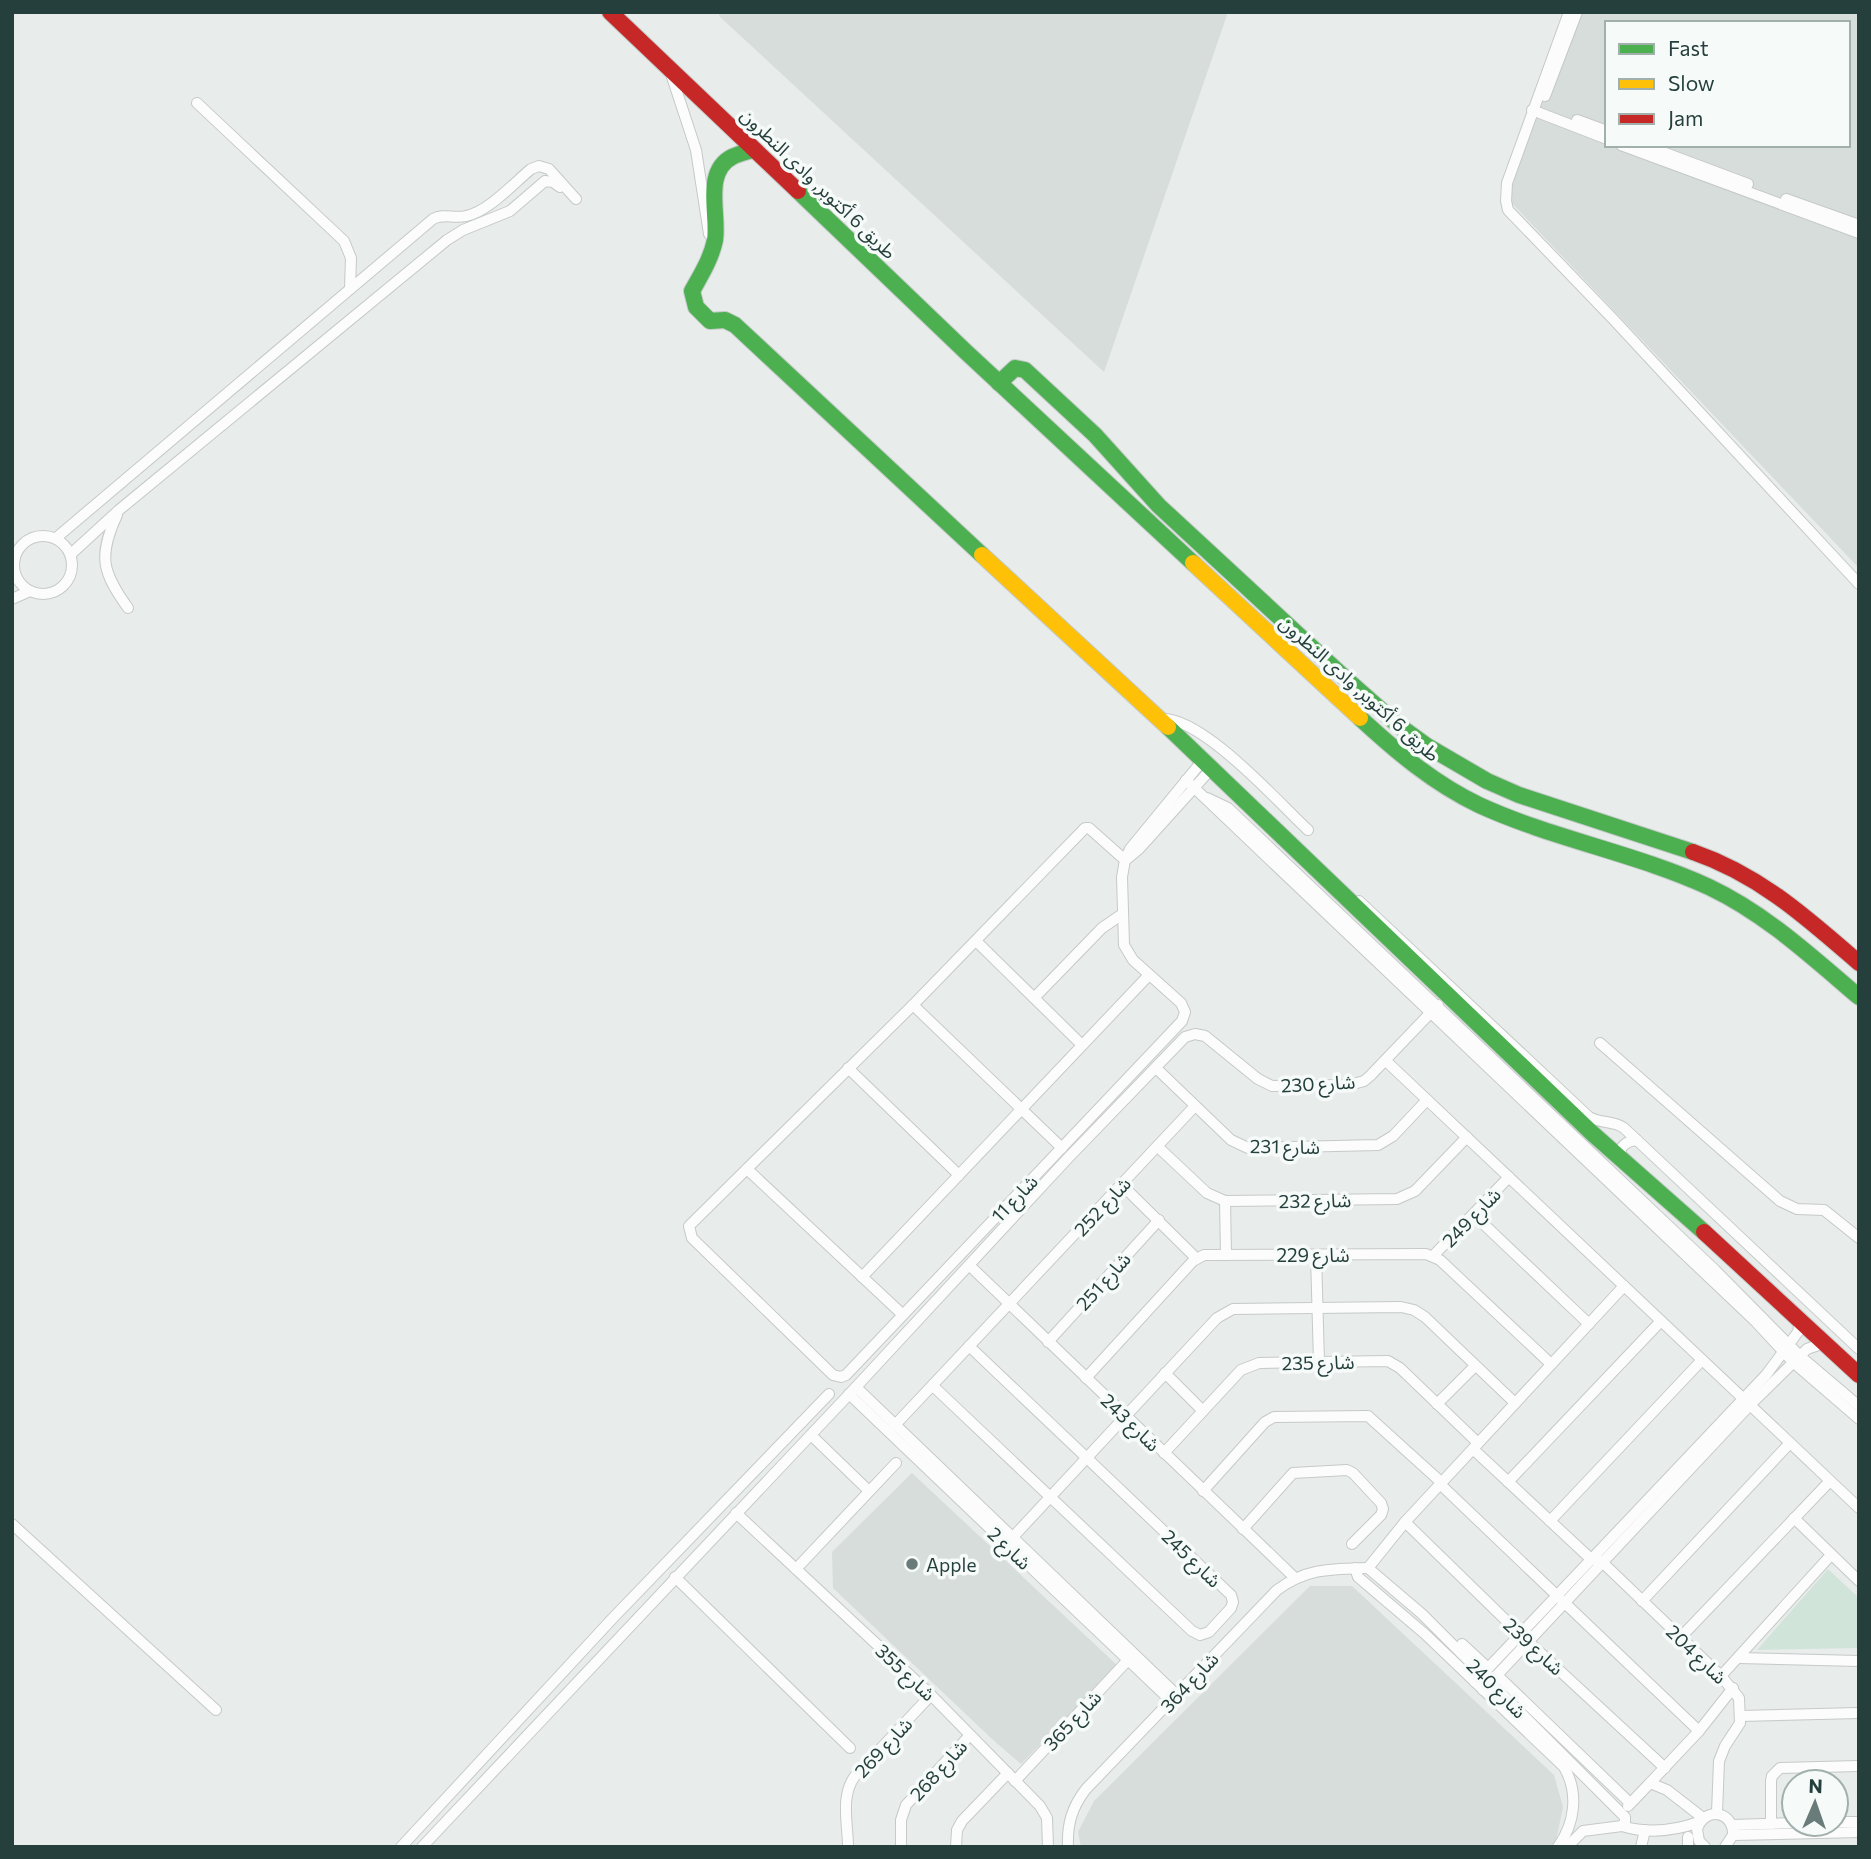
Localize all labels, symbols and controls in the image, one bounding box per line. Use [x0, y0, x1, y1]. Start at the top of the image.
legend [1605, 21, 1850, 147]
text: Fast [1668, 35, 1709, 60]
text: Slow [1668, 70, 1715, 95]
street label: طريق 6 أكتوبر, وادى النطرون [736, 103, 902, 264]
text: Jam [1668, 105, 1703, 130]
street label: طريق 6 أكتوبر, وادى النطرون [1275, 610, 1445, 767]
street label: شارع 230 [1280, 1070, 1356, 1099]
street label: شارع 231 [1250, 1134, 1320, 1161]
street label: شارع 11 [986, 1170, 1044, 1229]
street label: شارع 252 [1069, 1172, 1137, 1242]
street label: شارع 249 [1437, 1182, 1507, 1254]
street label: شارع 232 [1279, 1188, 1352, 1215]
street label: شارع 229 [1276, 1243, 1350, 1269]
street label: شارع 251 [1071, 1247, 1137, 1317]
street label: شارع 235 [1281, 1350, 1355, 1377]
street label: شارع 243 [1095, 1388, 1165, 1458]
street label: شارع 2 [982, 1522, 1036, 1576]
street label: شارع 245 [1156, 1524, 1226, 1594]
place label: Apple [926, 1553, 976, 1576]
marker: Apple [904, 1556, 920, 1572]
street label: شارع 239 [1497, 1612, 1569, 1682]
street label: شارع 204 [1660, 1620, 1732, 1690]
street label: شارع 355 [869, 1639, 941, 1708]
street label: شارع 364 [1155, 1647, 1225, 1719]
street label: شارع 240 [1460, 1653, 1532, 1725]
street label: شارع 365 [1038, 1685, 1108, 1757]
street label: شارع 269 [849, 1712, 919, 1784]
street label: شارع 268 [905, 1735, 974, 1807]
north arrow [1780, 1768, 1850, 1838]
text: N [1808, 1774, 1823, 1797]

